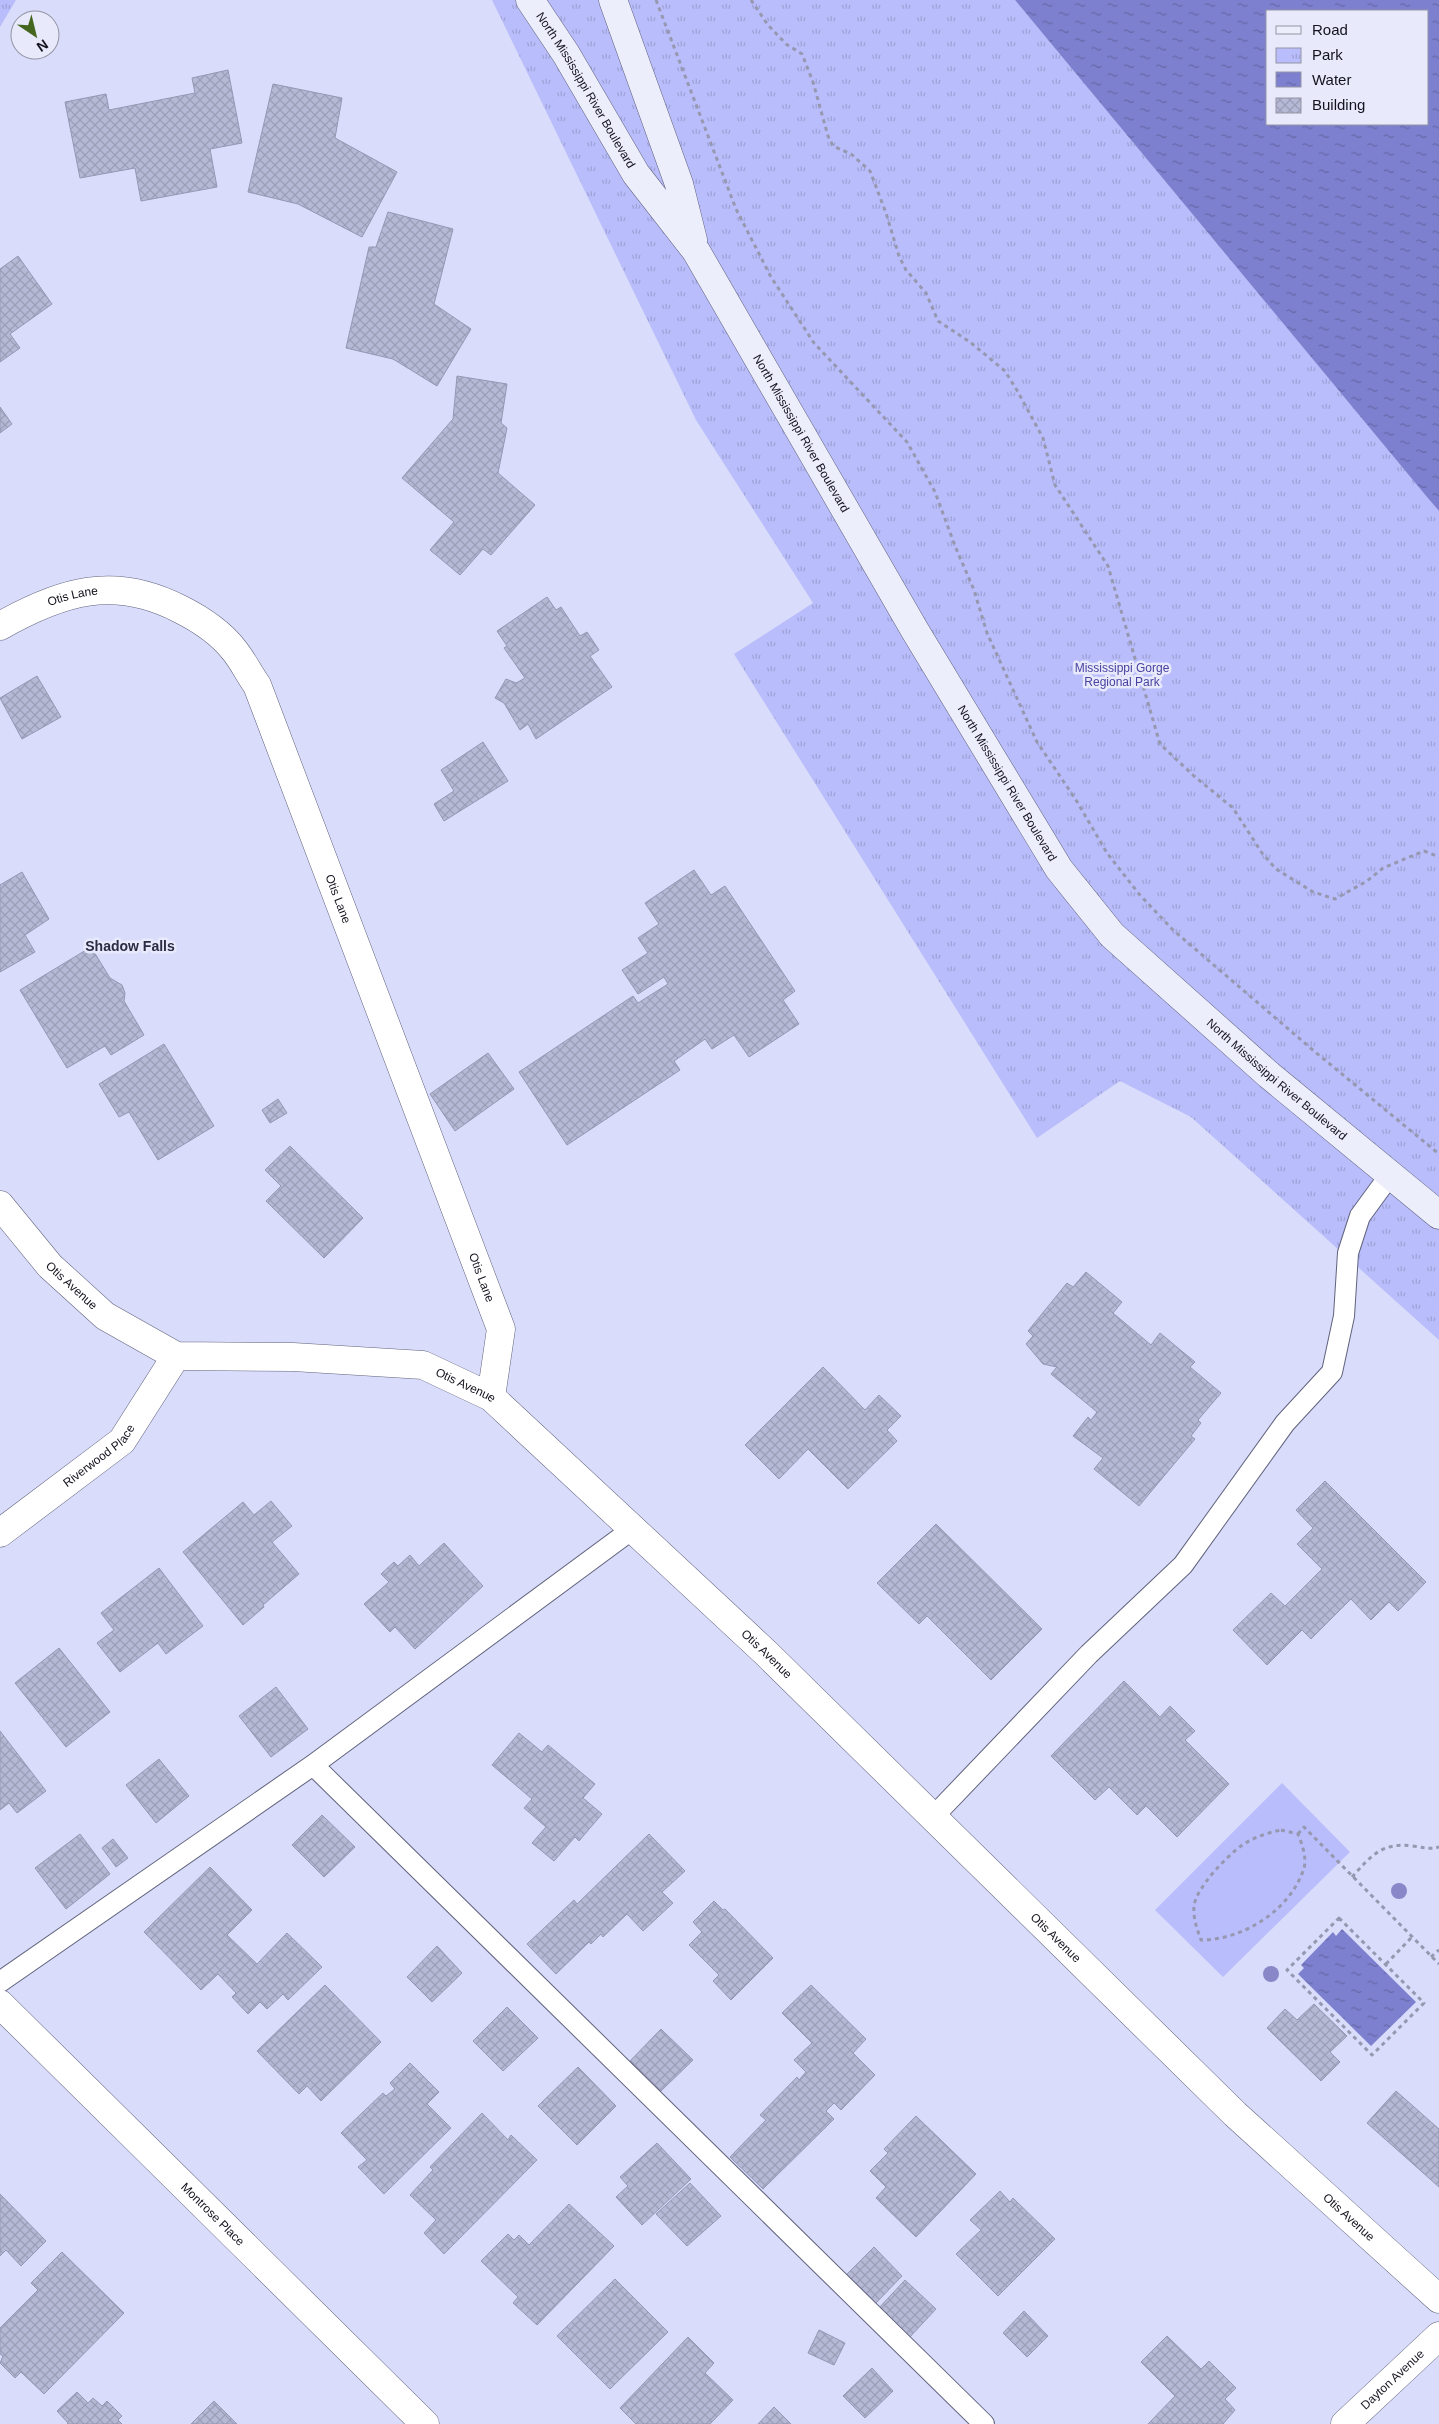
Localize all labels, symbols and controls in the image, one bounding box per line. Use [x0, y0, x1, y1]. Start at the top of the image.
north arrow [10, 10, 60, 60]
street label: North Mississippi River Boulevard [533, 10, 638, 171]
legend [1266, 10, 1429, 125]
text: Road [1312, 21, 1348, 38]
text: N [34, 36, 51, 55]
text: Park [1312, 46, 1343, 63]
text: Water [1312, 71, 1351, 88]
text: Building [1312, 96, 1365, 113]
street label: North Mississippi River Boulevard [750, 352, 852, 515]
street label: Otis Lane [46, 584, 99, 609]
park label: Mississippi Gorge Regional Park [1075, 661, 1170, 689]
street label: North Mississippi River Boulevard [955, 703, 1060, 864]
street label: Otis Lane [322, 872, 354, 926]
district label: Shadow Falls [85, 938, 175, 954]
street label: North Mississippi River Boulevard [1204, 1016, 1350, 1143]
street label: Otis Lane [466, 1251, 497, 1304]
street label: Otis Avenue [43, 1259, 100, 1313]
street label: Otis Avenue [433, 1365, 499, 1405]
street label: Riverwood Place [60, 1422, 138, 1490]
street label: Otis Avenue [738, 1627, 795, 1682]
street label: Otis Avenue [1028, 1910, 1084, 1966]
street label: Montrose Place [178, 2180, 248, 2249]
street label: Otis Avenue [1320, 2190, 1378, 2244]
street label: Dayton Avenue [1358, 2346, 1427, 2412]

